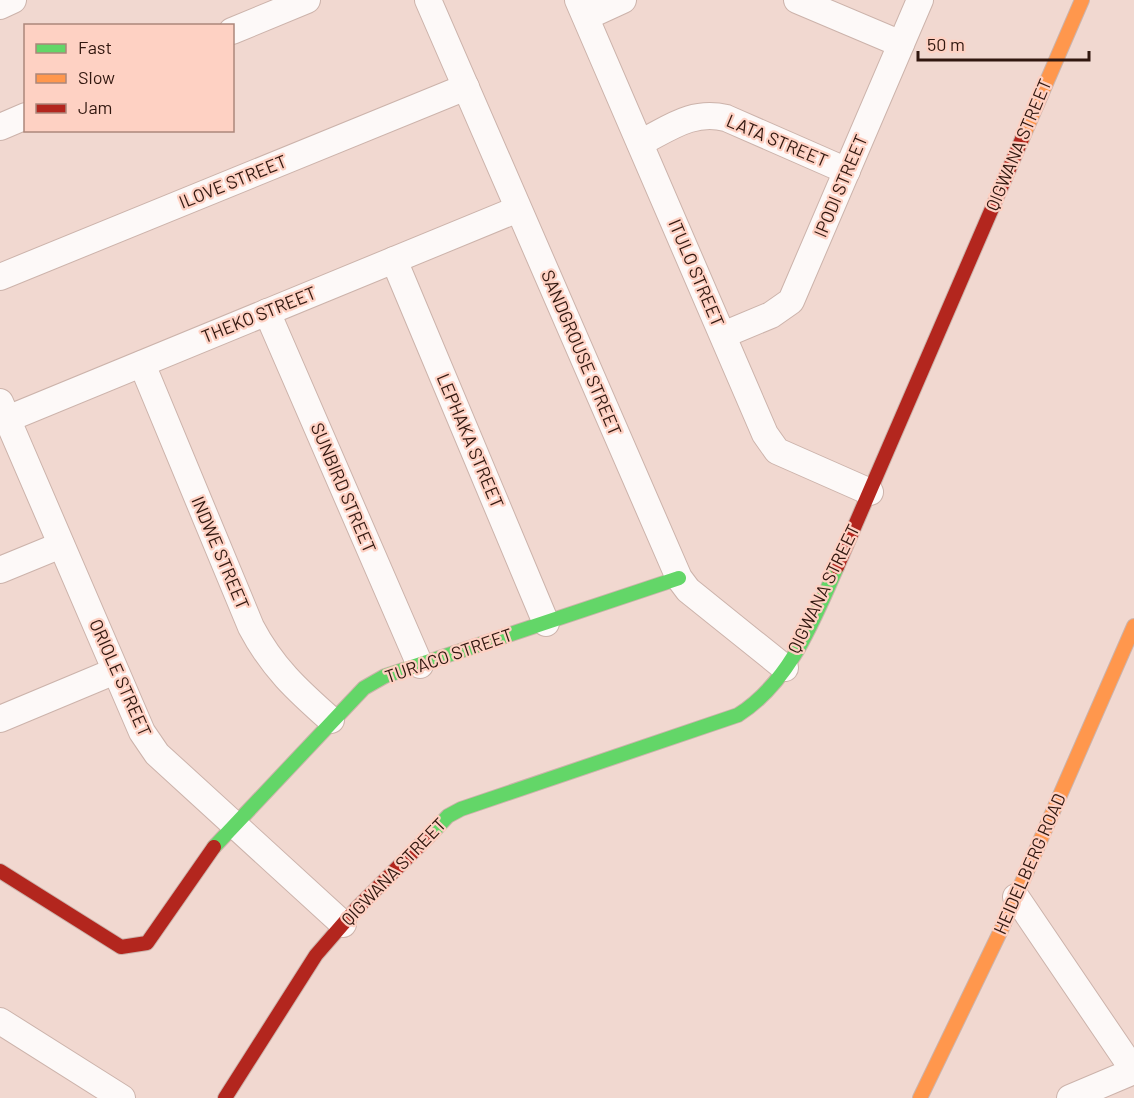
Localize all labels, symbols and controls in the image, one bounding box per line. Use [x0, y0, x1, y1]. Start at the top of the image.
legend [24, 24, 234, 132]
scale bar [918, 24, 1089, 62]
text: 50 m [927, 33, 965, 55]
text: Fast [78, 36, 112, 58]
text: Slow [78, 66, 115, 88]
street label: QIGWANA STREET [980, 75, 1056, 214]
text: Jam [78, 96, 112, 118]
street label: LATA STREET [723, 109, 831, 171]
street label: IPODI STREET [809, 131, 872, 240]
street label: ILOVE STREET [176, 149, 290, 213]
street label: ITULO STREET [664, 215, 730, 330]
street label: SANDGROUSE STREET [537, 266, 627, 439]
street label: THEKO STREET [198, 281, 319, 347]
street label: LEPHAKA STREET [433, 370, 509, 511]
street label: SUNBIRD STREET [307, 419, 381, 556]
street label: INDWE STREET [187, 493, 255, 612]
street label: QIGWANA STREET [782, 520, 864, 657]
street label: ORIOLE STREET [85, 615, 157, 740]
street label: TURACO STREET [382, 623, 515, 687]
street label: HEIDELBERG ROAD [988, 790, 1070, 937]
street label: QIGWANA STREET [336, 813, 450, 930]

